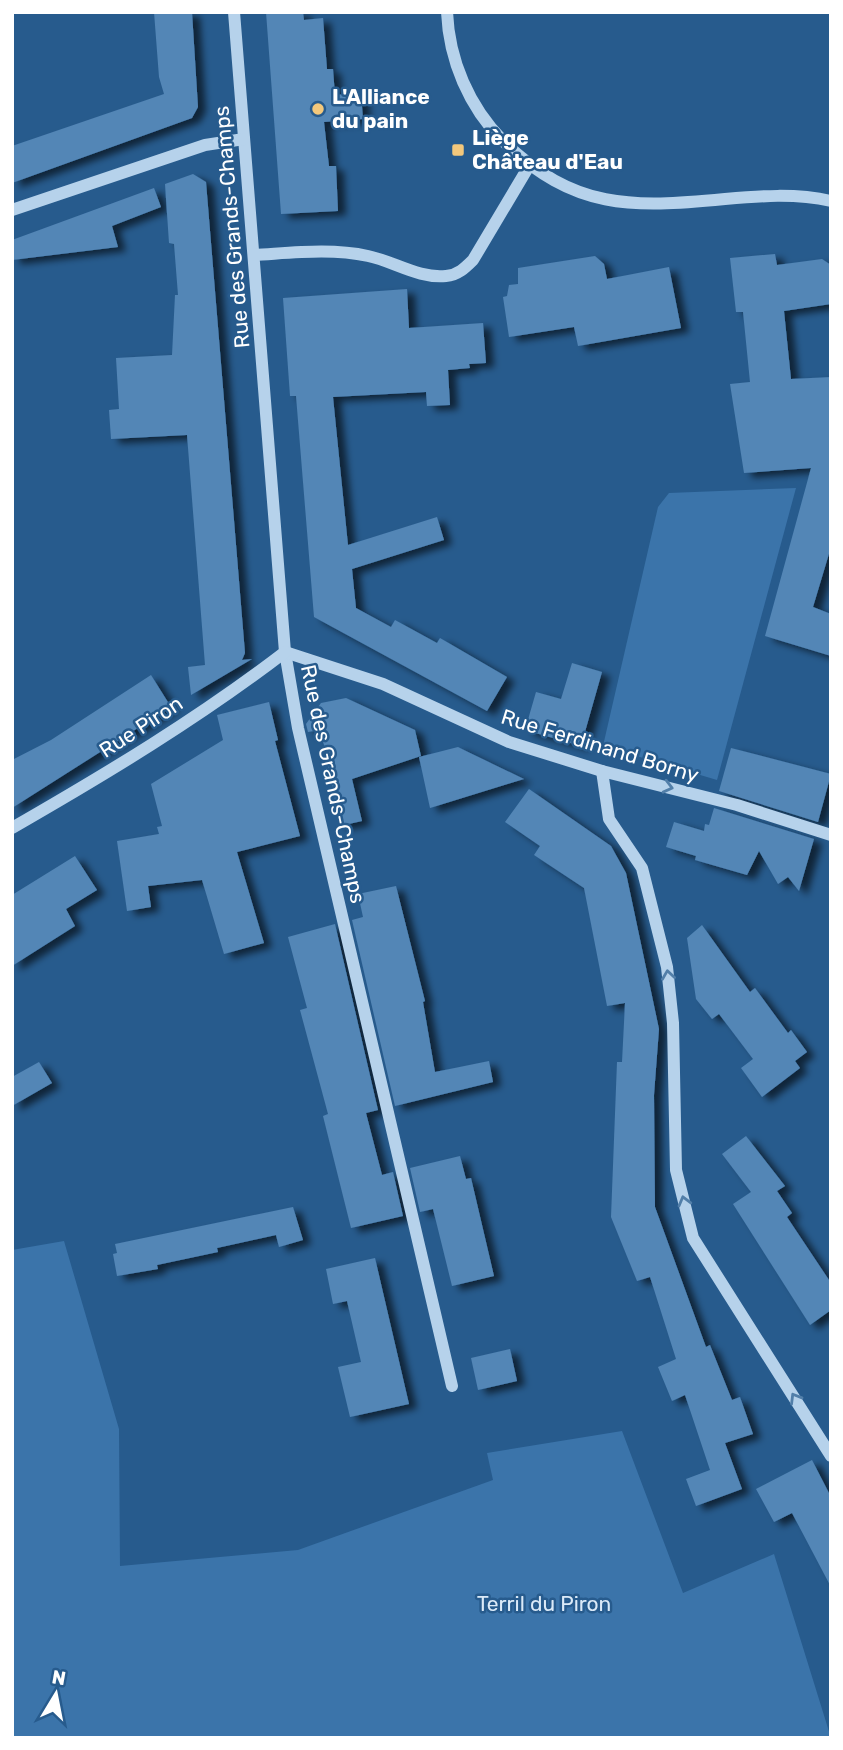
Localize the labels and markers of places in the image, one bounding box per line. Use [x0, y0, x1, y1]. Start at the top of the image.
place label: L'Alliance du pain [332, 84, 430, 133]
marker: L'Alliance du pain [310, 101, 326, 117]
place label: Liège Château d'Eau [472, 125, 623, 174]
marker: Liège Château d'Eau [450, 142, 466, 158]

